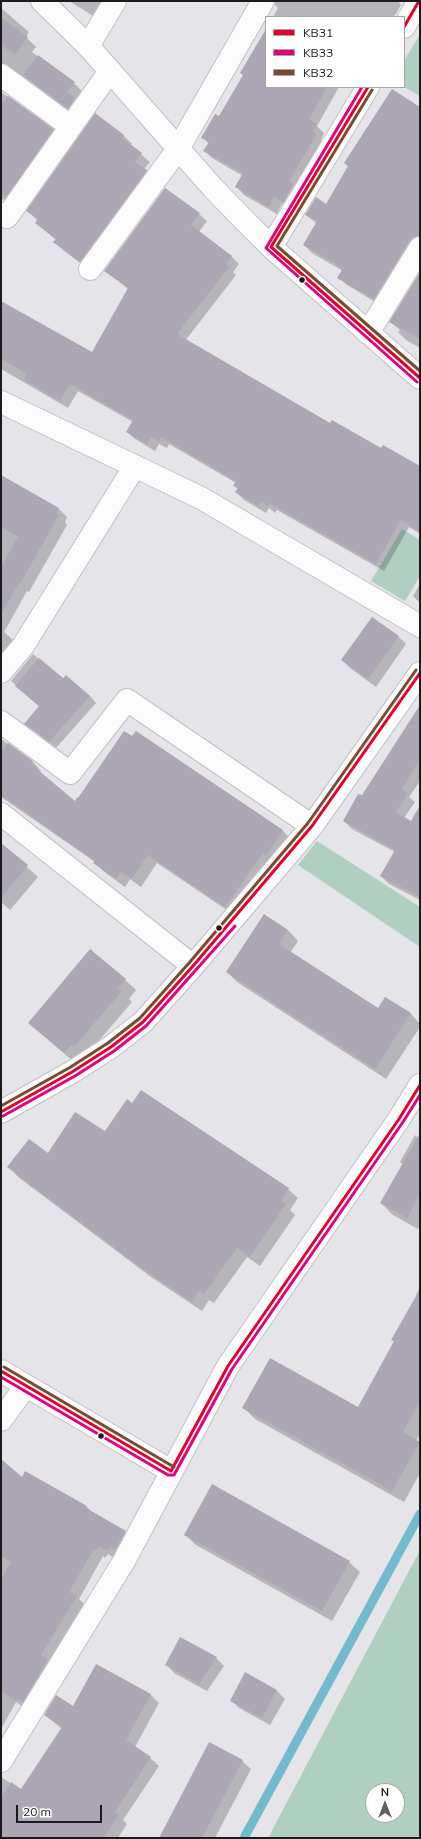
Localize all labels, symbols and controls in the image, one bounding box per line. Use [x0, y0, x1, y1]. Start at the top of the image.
legend [265, 16, 405, 88]
text: KB31 [303, 25, 333, 40]
text: KB33 [303, 45, 333, 60]
text: KB32 [303, 65, 333, 80]
unlabelled marker [297, 275, 307, 285]
unlabelled marker [214, 923, 224, 933]
unlabelled marker [96, 1431, 106, 1441]
north arrow [365, 1783, 405, 1823]
text: N [381, 1785, 389, 1799]
scale bar [18, 1797, 104, 1823]
text: 20 m [23, 1804, 51, 1819]

